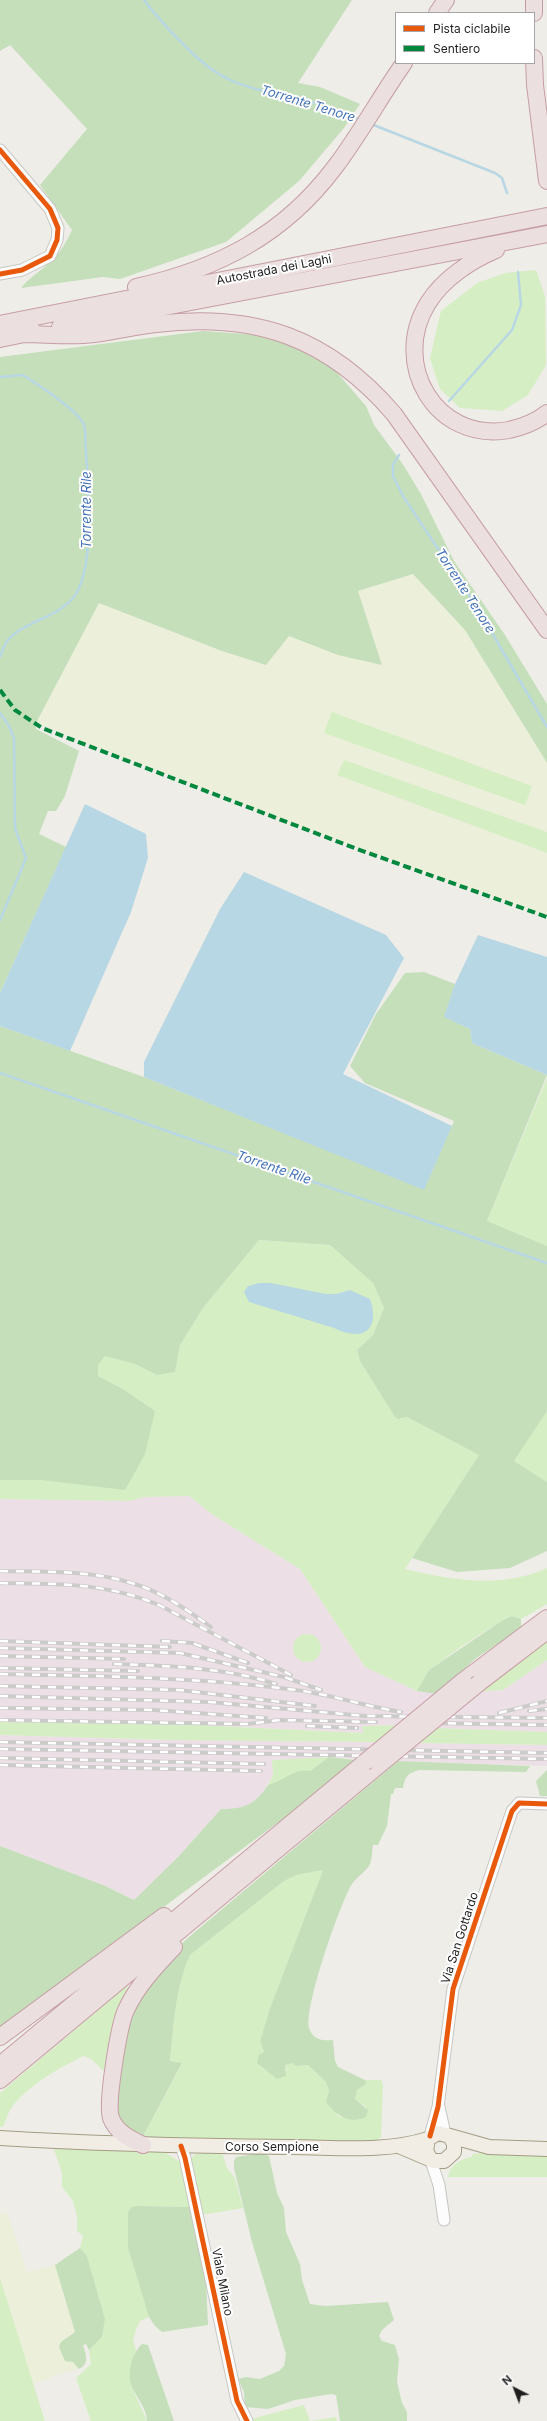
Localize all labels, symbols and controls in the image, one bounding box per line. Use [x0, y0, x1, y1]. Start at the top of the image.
legend [395, 12, 535, 64]
text: Pista ciclabile [433, 21, 510, 36]
text: Sentiero [433, 41, 480, 56]
water label: Torrente Tenore [259, 82, 357, 126]
street label: Autostrada dei Laghi [215, 252, 333, 288]
water label: Torrente Rile [79, 471, 95, 549]
water label: Torrente Tenore [432, 546, 498, 636]
water label: Torrente Rile [235, 1148, 313, 1188]
street label: Via San Gottardo [438, 1890, 482, 1986]
street label: Corso Sempione [225, 2140, 319, 2154]
street label: Viale Milano [208, 2247, 236, 2317]
north arrow [495, 2369, 535, 2409]
text: N [499, 2372, 515, 2388]

